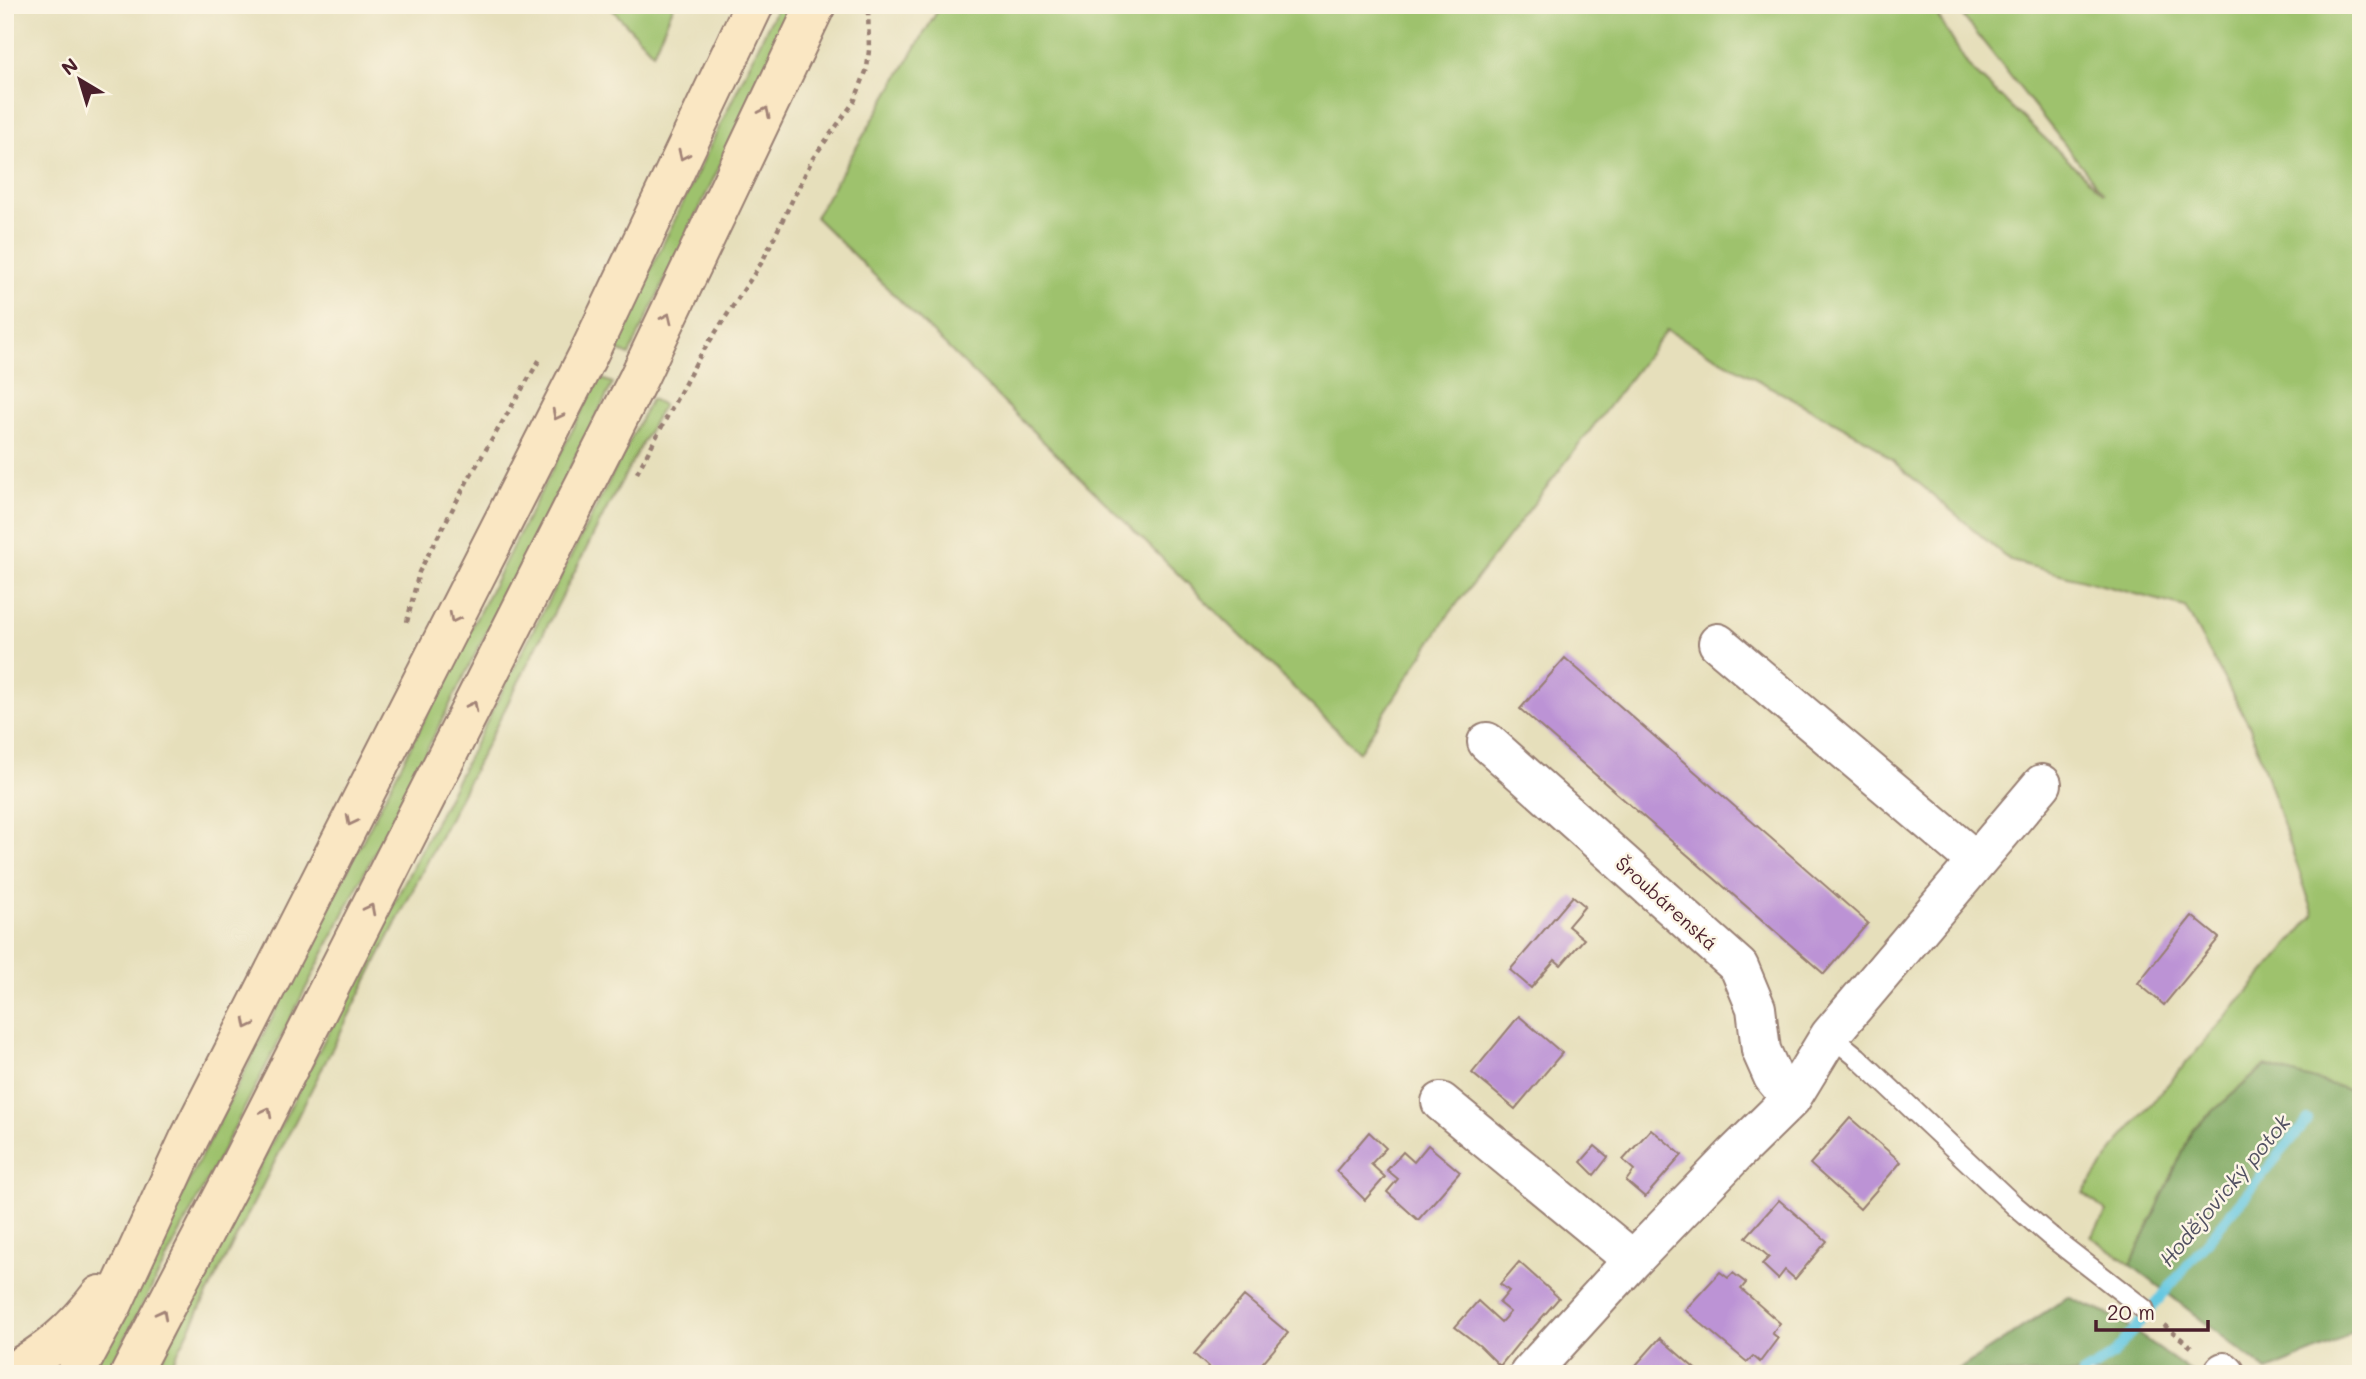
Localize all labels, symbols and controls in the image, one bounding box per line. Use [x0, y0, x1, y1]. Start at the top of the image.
north arrow [46, 46, 116, 116]
text: N [56, 52, 83, 80]
one-way arrow [757, 107, 771, 119]
one-way arrow [677, 148, 691, 160]
one-way arrow [659, 313, 673, 325]
one-way arrow [552, 408, 566, 421]
one-way arrow [449, 611, 463, 623]
one-way arrow [464, 701, 478, 713]
one-way arrow [346, 814, 359, 826]
street label: Šroubárenská [1611, 851, 1723, 955]
one-way arrow [361, 904, 375, 916]
one-way arrow [242, 1017, 256, 1029]
one-way arrow [258, 1106, 272, 1119]
water label: Hodějovický potok [2153, 1108, 2296, 1272]
scale bar [2096, 1288, 2208, 1332]
text: 20 m [2107, 1298, 2155, 1325]
one-way arrow [154, 1308, 168, 1321]

